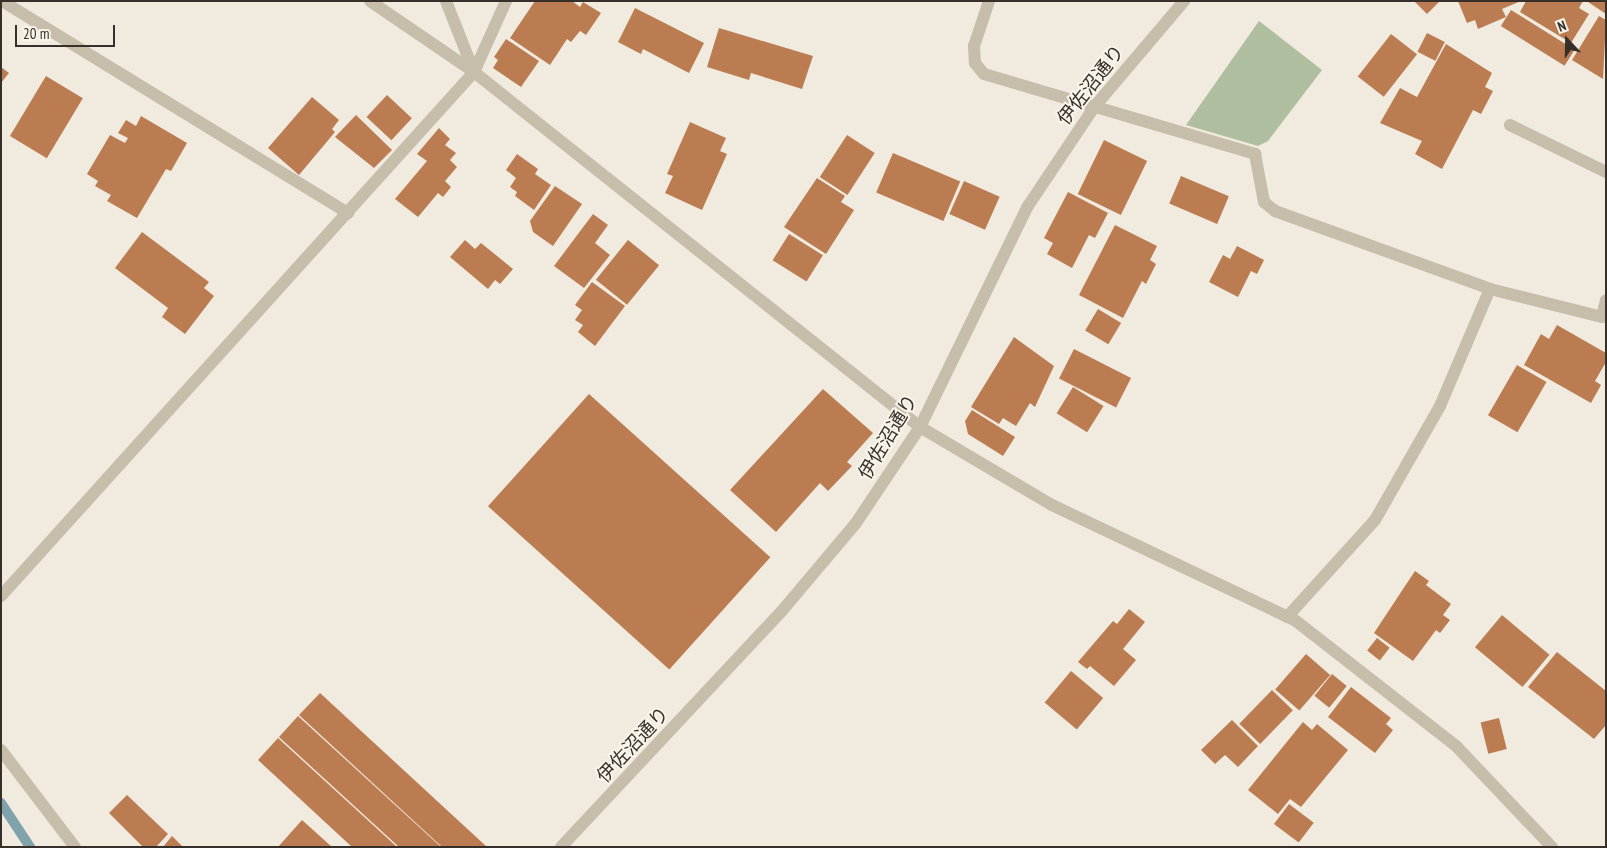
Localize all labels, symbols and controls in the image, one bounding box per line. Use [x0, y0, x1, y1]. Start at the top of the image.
scale bar [18, 15, 118, 47]
north arrow [1542, 15, 1592, 65]
text: N [1555, 16, 1568, 36]
text: 20 m [23, 24, 49, 43]
street label: 伊佐沼通り [1053, 41, 1129, 129]
street label: 伊佐沼通り [854, 390, 922, 484]
street label: 伊佐沼通り [592, 702, 674, 788]

